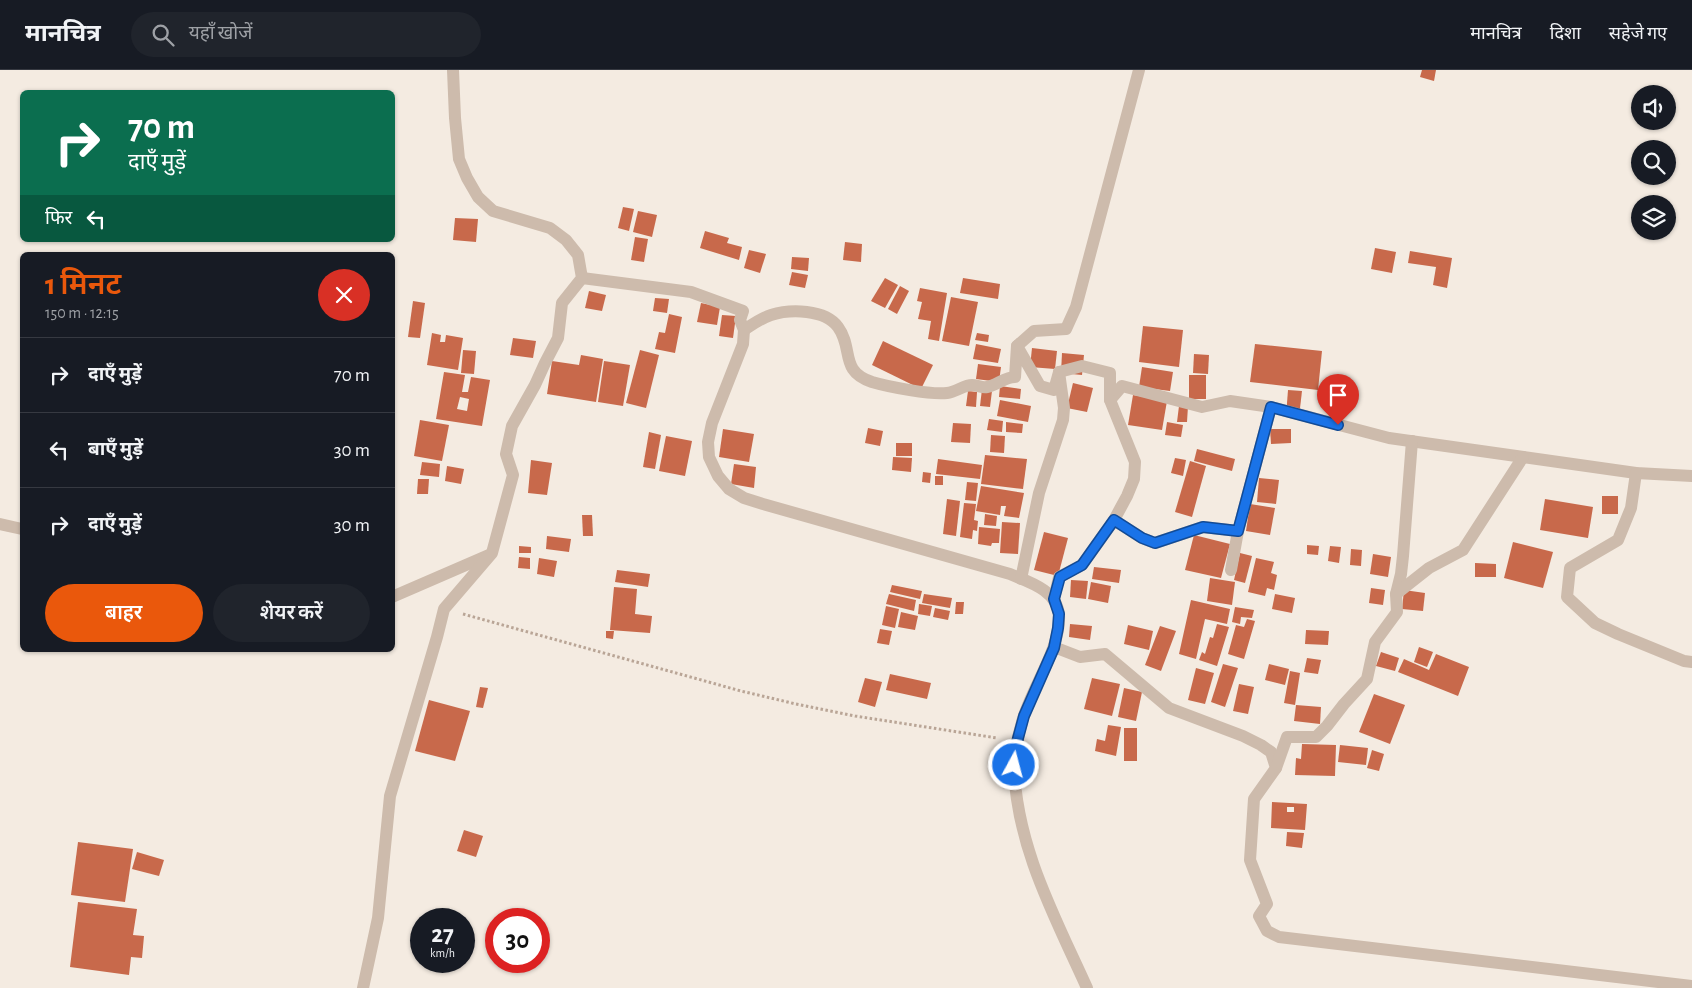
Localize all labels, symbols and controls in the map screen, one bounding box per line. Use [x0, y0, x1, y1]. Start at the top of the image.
search box [131, 12, 481, 57]
icon: search [149, 21, 177, 49]
text: मानचित्र [25, 22, 101, 46]
text: यहाँ खोजें [189, 24, 252, 43]
text: मानचित्र [1470, 25, 1522, 43]
text: दिशा [1550, 25, 1581, 43]
text: सहेजे गए [1609, 25, 1667, 43]
map controls [1631, 85, 1676, 240]
button: sound [1631, 85, 1676, 130]
icon: right [45, 110, 110, 175]
text: 70 m [128, 110, 195, 145]
button: search [1631, 140, 1676, 185]
text: दाएँ मुड़ें [128, 151, 186, 173]
button: layers [1631, 195, 1676, 240]
icon: left [82, 205, 110, 233]
text: फिर [45, 209, 72, 228]
button: close [318, 269, 370, 321]
text: 1 मिनट [45, 270, 121, 300]
text: 150 m · 12:15 [45, 305, 119, 321]
icon: right [45, 361, 73, 389]
text: दाएँ मुड़ें [88, 365, 142, 384]
text: 70 m [334, 366, 370, 385]
pin [1317, 374, 1359, 425]
icon: arrive [1324, 381, 1352, 409]
icon: left [45, 436, 73, 464]
text: बाएँ मुड़ें [88, 440, 143, 459]
text: 30 m [334, 441, 370, 460]
icon: right [45, 511, 73, 539]
text: दाएँ मुड़ें [88, 515, 142, 534]
text: 30 m [334, 516, 370, 535]
button: बाहर [45, 584, 203, 642]
button: शेयर करें [213, 584, 370, 642]
position arrow [987, 738, 1039, 790]
speed limit sign: 30 [485, 908, 550, 973]
text: 27 [431, 922, 454, 947]
text: km/h [430, 947, 455, 959]

